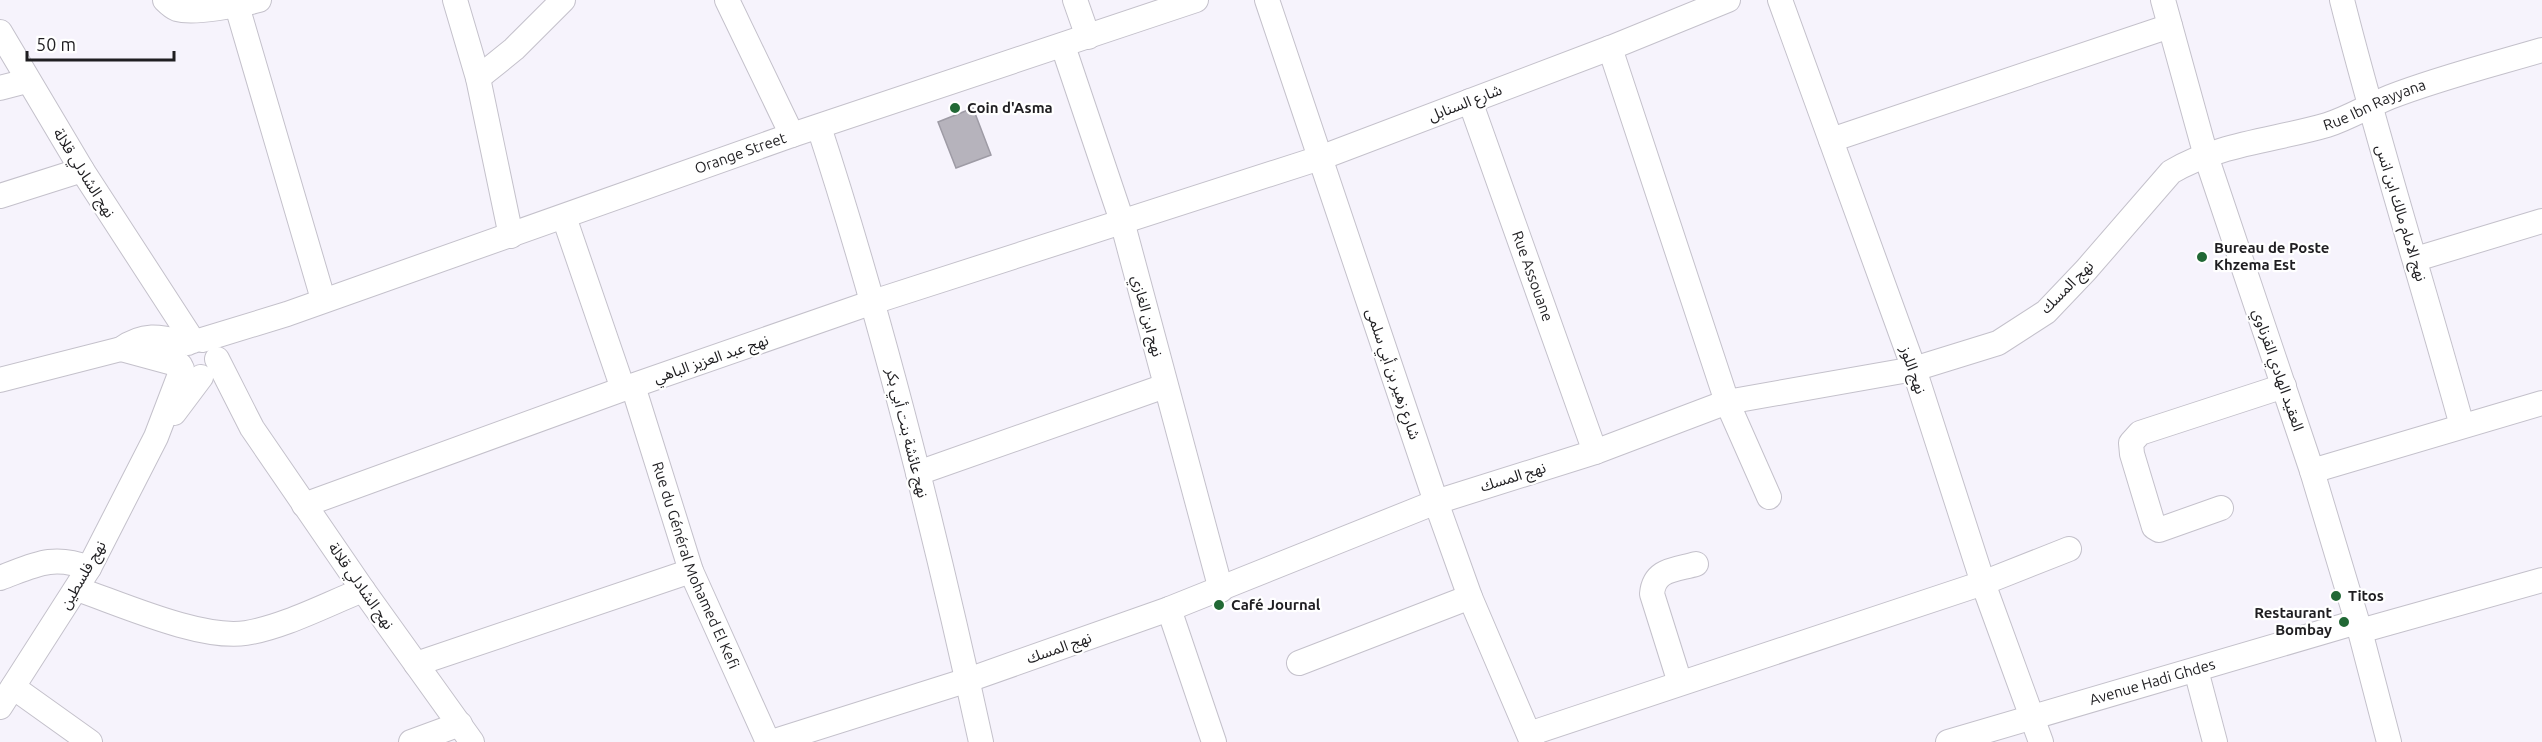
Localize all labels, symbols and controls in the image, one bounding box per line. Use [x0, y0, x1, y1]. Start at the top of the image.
scale bar [27, 24, 174, 62]
text: 50 m [36, 34, 76, 54]
street label: Rue Ibn Rayyana [2321, 76, 2428, 134]
street label: شارع السنابل [1426, 81, 1506, 128]
place label: Coin d'Asma [967, 99, 1053, 116]
marker: Coin d'Asma [948, 101, 962, 115]
street label: نهج الشادلي قلالة [47, 125, 119, 223]
street label: Orange Street [692, 129, 788, 177]
street label: نهج الامام مالك ابن انس [2369, 142, 2430, 284]
street label: Rue Assouane [1509, 229, 1557, 323]
place label: Bureau de Poste Khzema Est [2214, 239, 2329, 273]
marker: Bureau de Poste Khzema Est [2195, 250, 2209, 264]
street label: نهج المسك [2037, 257, 2099, 319]
street label: نهج ابن الغازي [1125, 273, 1166, 359]
street label: شارع زهير بن أبي سلمى [1359, 306, 1424, 443]
street label: العقيد الهادي القرناوي [2246, 307, 2307, 434]
street label: نهج عبد العزيز الباهي [651, 331, 772, 390]
street label: نهج اللوز [1893, 343, 1930, 397]
street label: نهج عائشة بنت أبي بكر [879, 365, 932, 500]
street label: نهج المسك [1478, 459, 1549, 498]
street label: Rue du Général Mohamed El Kefi [649, 460, 743, 671]
street label: نهج فلسطين [56, 538, 112, 614]
street label: نهج الشادلي قلالة [322, 539, 398, 635]
place label: Titos [2348, 587, 2384, 604]
marker: Titos [2329, 589, 2343, 603]
place label: Café Journal [1231, 596, 1321, 613]
marker: Café Journal [1212, 598, 1226, 612]
place label: Restaurant Bombay [2254, 604, 2333, 638]
marker: Restaurant Bombay [2337, 615, 2351, 629]
street label: نهج المسك [1024, 628, 1095, 670]
street label: Avenue Hadi Ghdes [2087, 655, 2217, 708]

